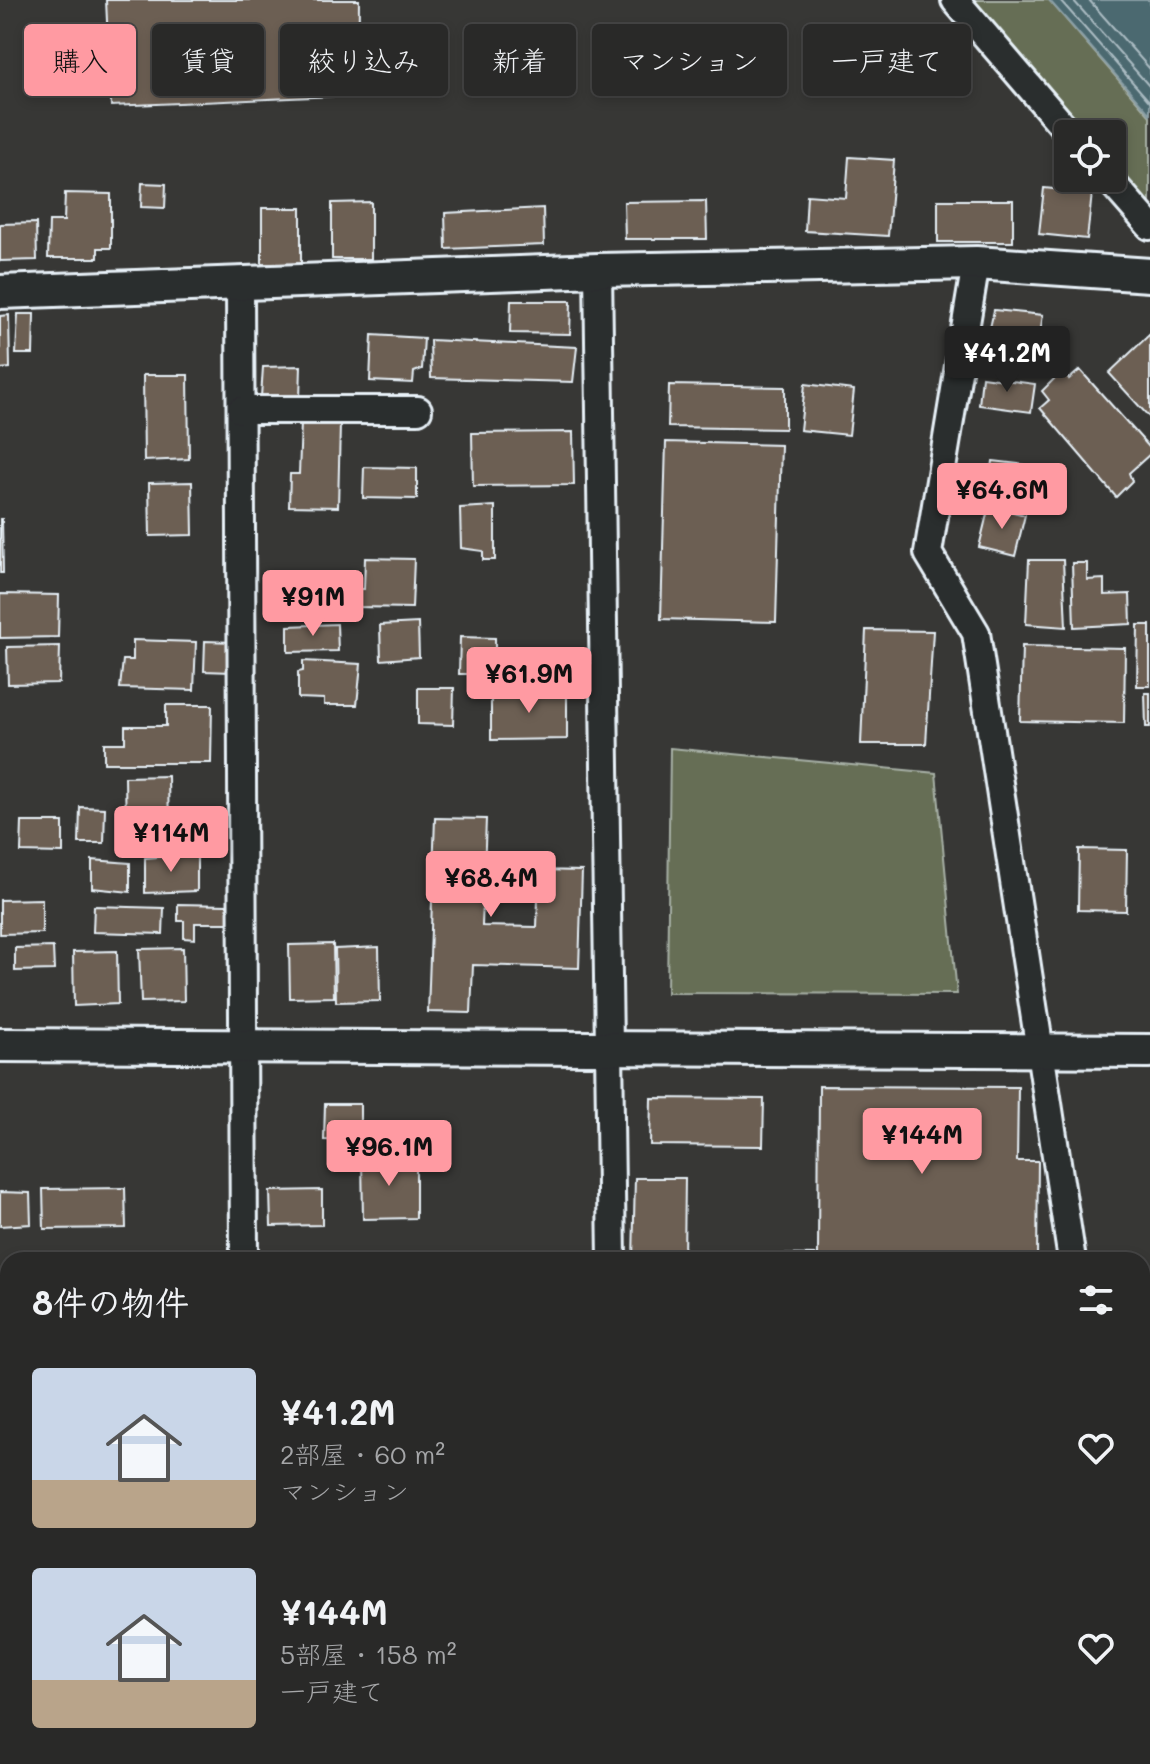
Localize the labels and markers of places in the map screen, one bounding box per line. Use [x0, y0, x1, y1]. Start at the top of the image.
pin: ¥41.2M [942, 326, 1072, 394]
pin: ¥64.6M [937, 463, 1067, 531]
pin: ¥91M [266, 570, 360, 638]
pin: ¥61.9M [464, 647, 594, 715]
pin: ¥114M [115, 806, 227, 874]
pin: ¥68.4M [426, 851, 556, 919]
pin: ¥144M [866, 1108, 978, 1176]
pin: ¥96.1M [324, 1120, 454, 1188]

